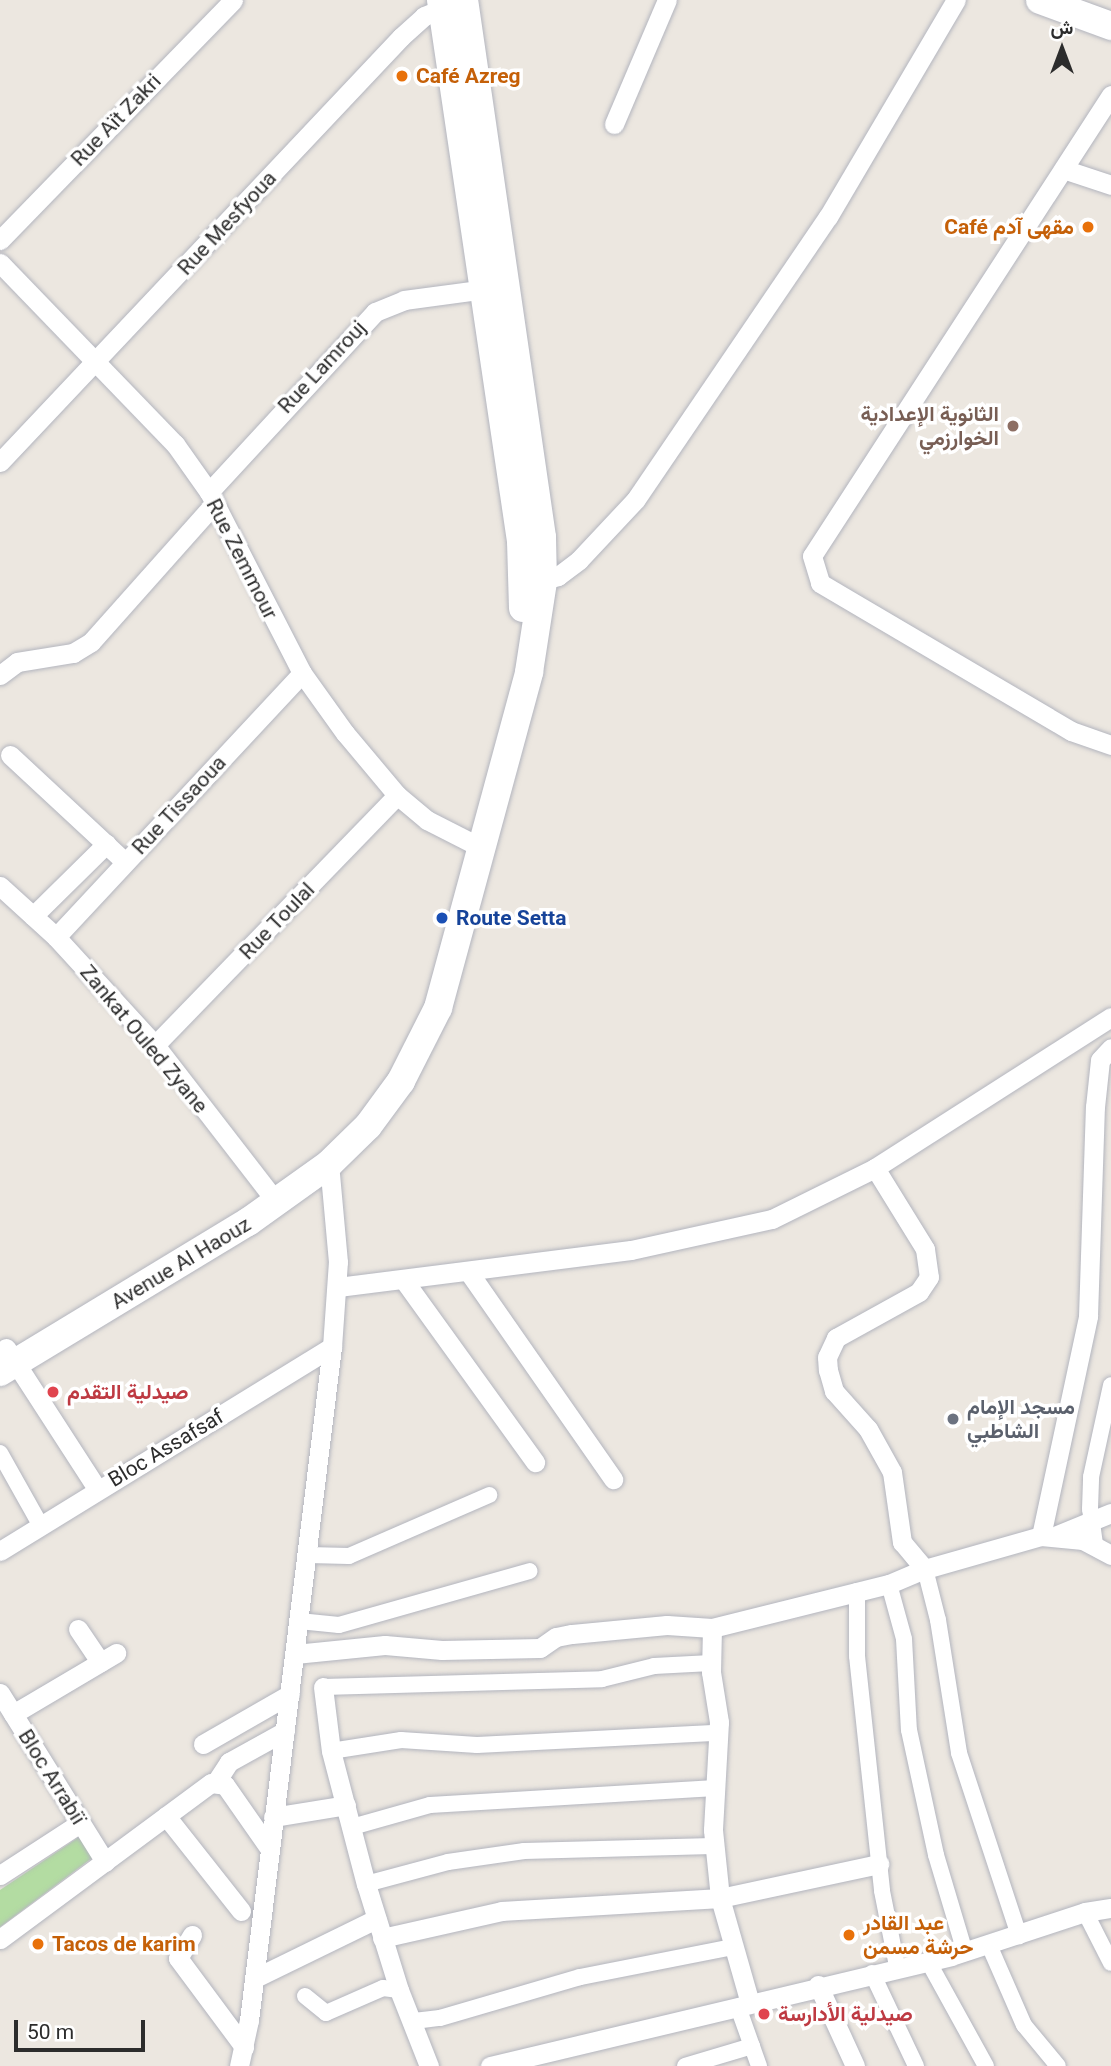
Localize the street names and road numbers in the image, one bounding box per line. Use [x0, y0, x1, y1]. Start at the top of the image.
street label: Rue Aït Zakri [66, 69, 166, 171]
street label: Rue Mesfyoua [172, 166, 282, 280]
street label: Rue Lamrouj [273, 315, 371, 419]
street label: Rue Zemmour [201, 495, 283, 623]
street label: Rue Tissaoua [127, 750, 231, 860]
street label: Rue Toulal [234, 877, 320, 965]
street label: Zankat Ouled Zyane [75, 960, 213, 1118]
street label: Avenue Al Haouz [107, 1211, 255, 1315]
street label: Bloc Assafsaf [104, 1404, 228, 1492]
street label: Bloc Arrabiï [13, 1725, 91, 1829]

